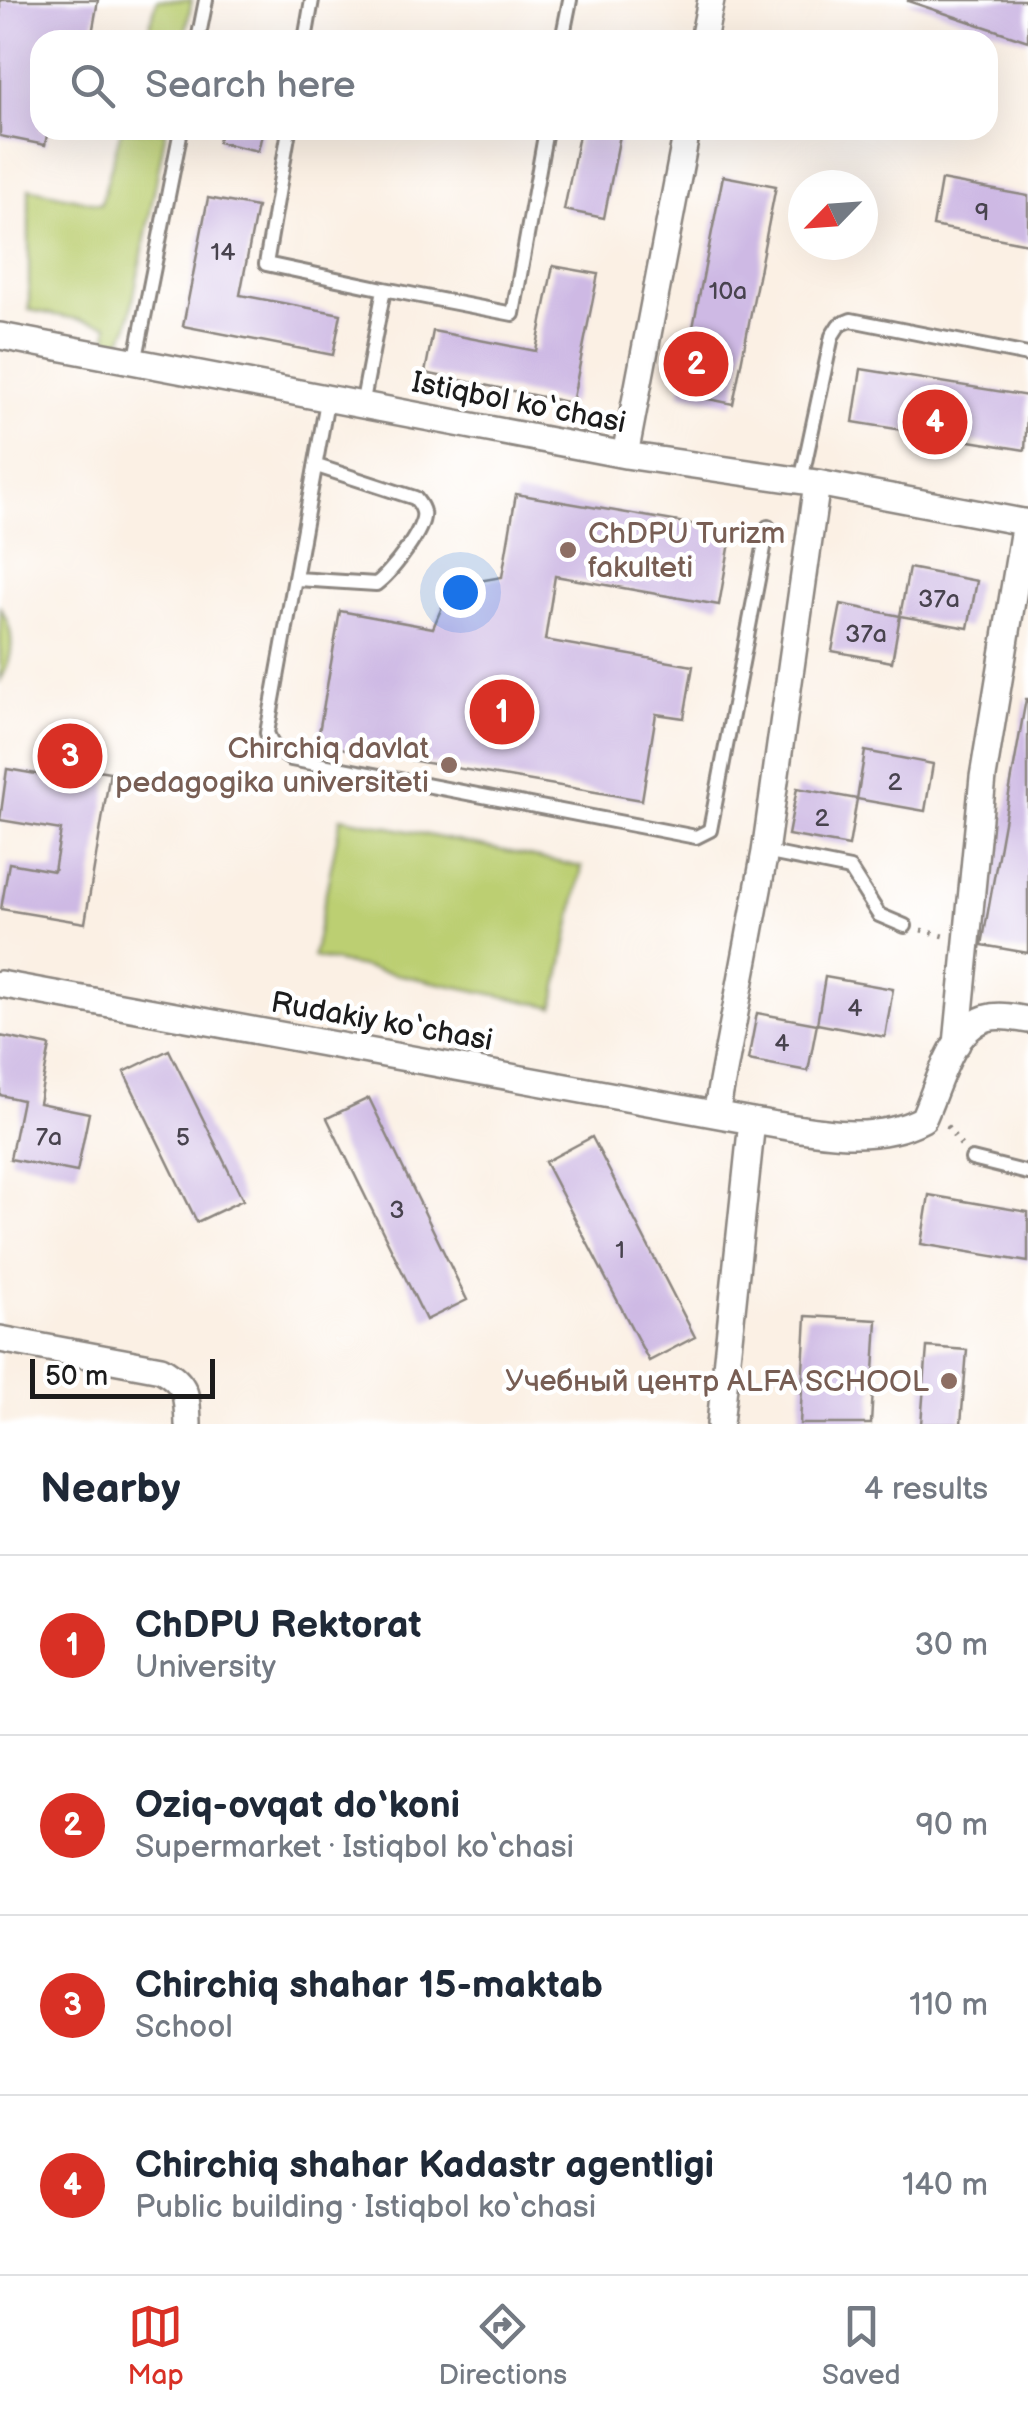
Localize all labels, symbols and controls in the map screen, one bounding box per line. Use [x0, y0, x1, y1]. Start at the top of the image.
search box [30, 30, 998, 140]
icon: search [65, 58, 120, 113]
text: Search here [145, 63, 356, 108]
north arrow [788, 170, 878, 260]
house number: 9 [975, 197, 989, 228]
house number: 14 [211, 237, 235, 268]
house number: 10a [709, 276, 747, 307]
pin: 2 [664, 326, 728, 402]
street label: Istiqbol ko‘chasi [409, 365, 629, 441]
pin: 4 [902, 384, 968, 460]
place label: ChDPU Turizm fakulteti [588, 516, 785, 586]
marker: ChDPU Turizm fakulteti [557, 539, 579, 561]
your location [435, 567, 486, 618]
house number: 37a [918, 584, 960, 615]
house number: 37a [845, 619, 887, 650]
pin: 1 [470, 674, 534, 750]
pin: 3 [38, 718, 102, 794]
place label: Chirchiq davlat pedagogika universiteti [115, 731, 429, 801]
marker: Chirchiq davlat pedagogika universiteti [438, 754, 460, 776]
house number: 2 [888, 767, 903, 798]
house number: 2 [815, 803, 830, 834]
street label: Rudakiy ko‘chasi [268, 985, 495, 1059]
house number: 4 [847, 993, 863, 1024]
house number: 4 [774, 1028, 790, 1059]
house number: 7a [36, 1122, 62, 1153]
house number: 5 [176, 1122, 190, 1153]
house number: 3 [389, 1195, 405, 1226]
house number: 1 [615, 1235, 625, 1266]
scale bar [30, 1354, 215, 1398]
text: 50 m [45, 1360, 108, 1393]
place label: Учебный центр ALFA SCHOOL [505, 1364, 930, 1400]
marker: Учебный центр ALFA SCHOOL [938, 1370, 960, 1392]
text: Nearby [40, 1464, 180, 1515]
text: 4 results [864, 1470, 988, 1509]
text: ChDPU Rektorat [135, 1603, 421, 1648]
text: 1 [66, 1626, 79, 1665]
text: 30 m [914, 1626, 988, 1665]
text: University [135, 1648, 276, 1687]
text: Oziq-ovqat do‘koni [135, 1783, 460, 1828]
text: 2 [63, 1806, 82, 1845]
text: 90 m [916, 1806, 988, 1845]
text: Supermarket · Istiqbol ko‘chasi [135, 1828, 574, 1867]
text: Chirchiq shahar 15-maktab [135, 1963, 603, 2008]
text: 3 [63, 1986, 82, 2025]
text: 110 m [909, 1986, 988, 2025]
text: School [135, 2008, 233, 2047]
text: Chirchiq shahar Kadastr agentligi [135, 2143, 714, 2188]
text: 4 [63, 2166, 82, 2205]
text: 140 m [902, 2166, 988, 2205]
text: Public building · Istiqbol ko‘chasi [135, 2188, 596, 2227]
tab: Map [127, 2299, 184, 2392]
tab: Directions [438, 2299, 567, 2392]
tab: Saved [822, 2299, 901, 2392]

